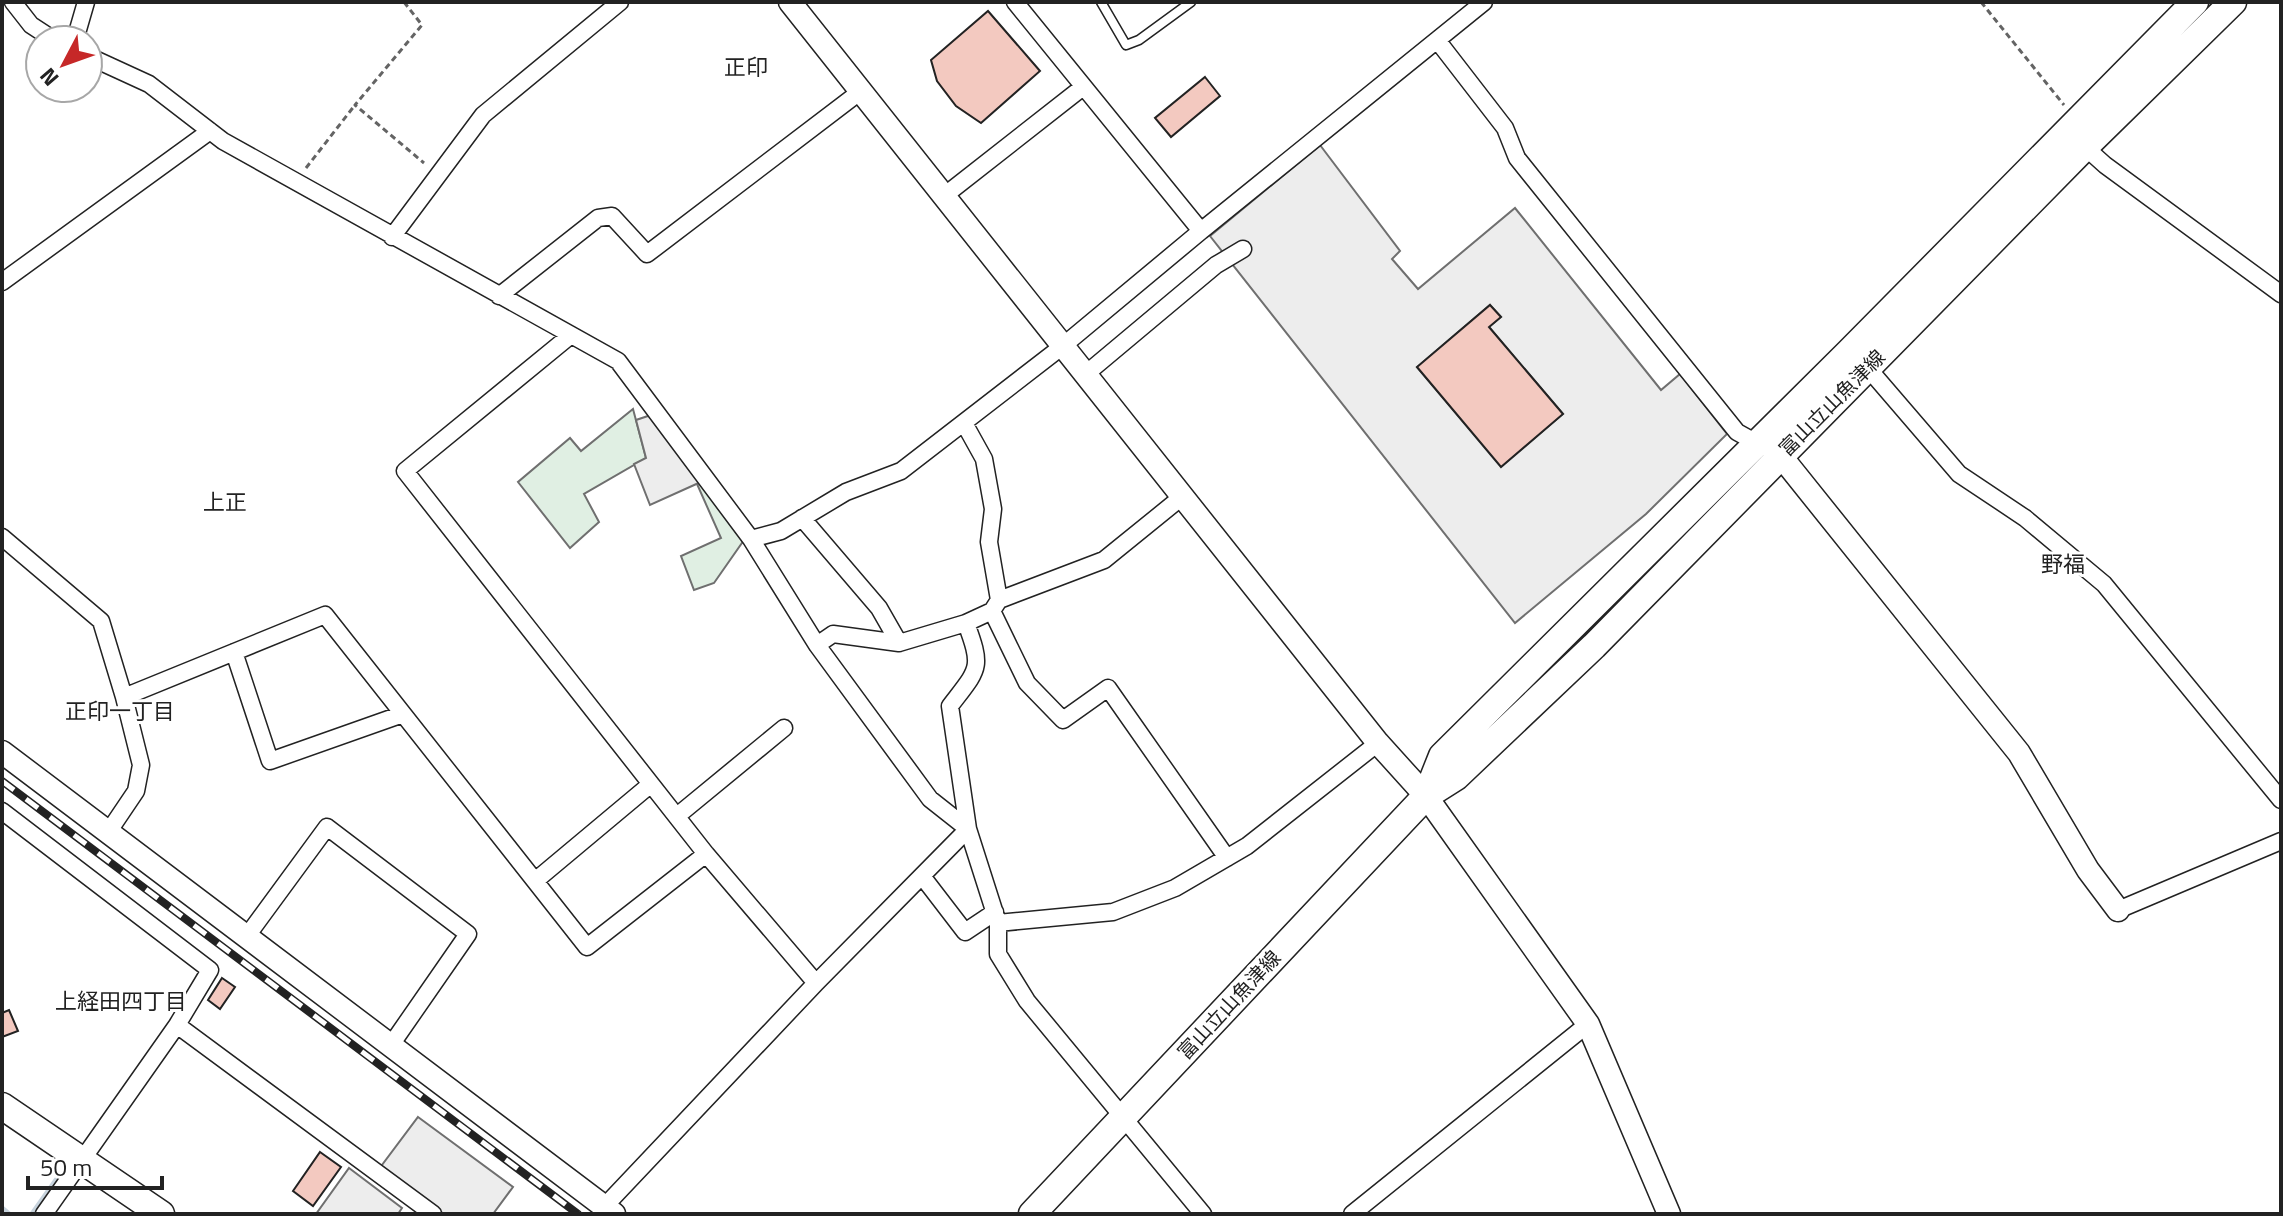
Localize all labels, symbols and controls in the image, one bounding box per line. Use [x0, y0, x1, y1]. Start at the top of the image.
north arrow [24, 24, 104, 104]
district label: 正印 [724, 50, 768, 84]
text: N [31, 60, 67, 94]
street label: 富山立山魚津線 [1771, 342, 1892, 463]
district label: 上正 [203, 485, 247, 519]
district label: 野福 [2041, 547, 2085, 581]
district label: 正印一丁目 [65, 694, 175, 728]
street label: 富山立山魚津線 [1170, 943, 1288, 1066]
district label: 上経田四丁目 [55, 984, 187, 1018]
scale bar [28, 1140, 162, 1190]
text: 50 m [40, 1149, 92, 1185]

